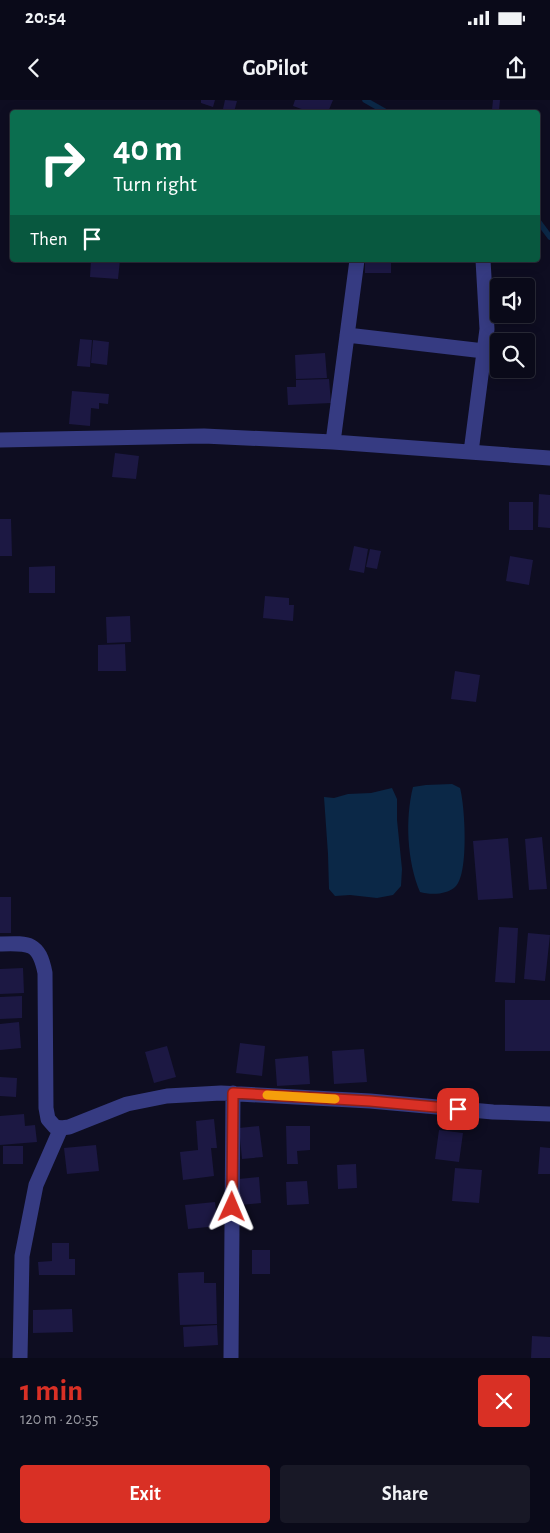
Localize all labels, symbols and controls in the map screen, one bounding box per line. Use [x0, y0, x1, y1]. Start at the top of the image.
text: 20:54 [25, 8, 66, 27]
icon: back [20, 54, 48, 82]
icon: share [502, 54, 530, 82]
text: GoPilot [242, 57, 308, 79]
icon: right [30, 130, 95, 195]
text: 40 m [113, 132, 182, 167]
text: Turn right [113, 173, 197, 195]
icon: arrive [78, 225, 106, 253]
text: Then [30, 230, 68, 249]
map controls [490, 278, 535, 378]
button: sound [490, 278, 535, 323]
button: search [490, 333, 535, 378]
pin [437, 1088, 479, 1130]
icon: arrive [444, 1095, 472, 1123]
position arrow [205, 1180, 257, 1232]
button: close [478, 1375, 530, 1427]
text: 1 min [20, 1376, 83, 1406]
text: 120 m · 20:55 [20, 1411, 98, 1427]
button: Exit [20, 1465, 270, 1523]
button: Share [280, 1465, 530, 1523]

